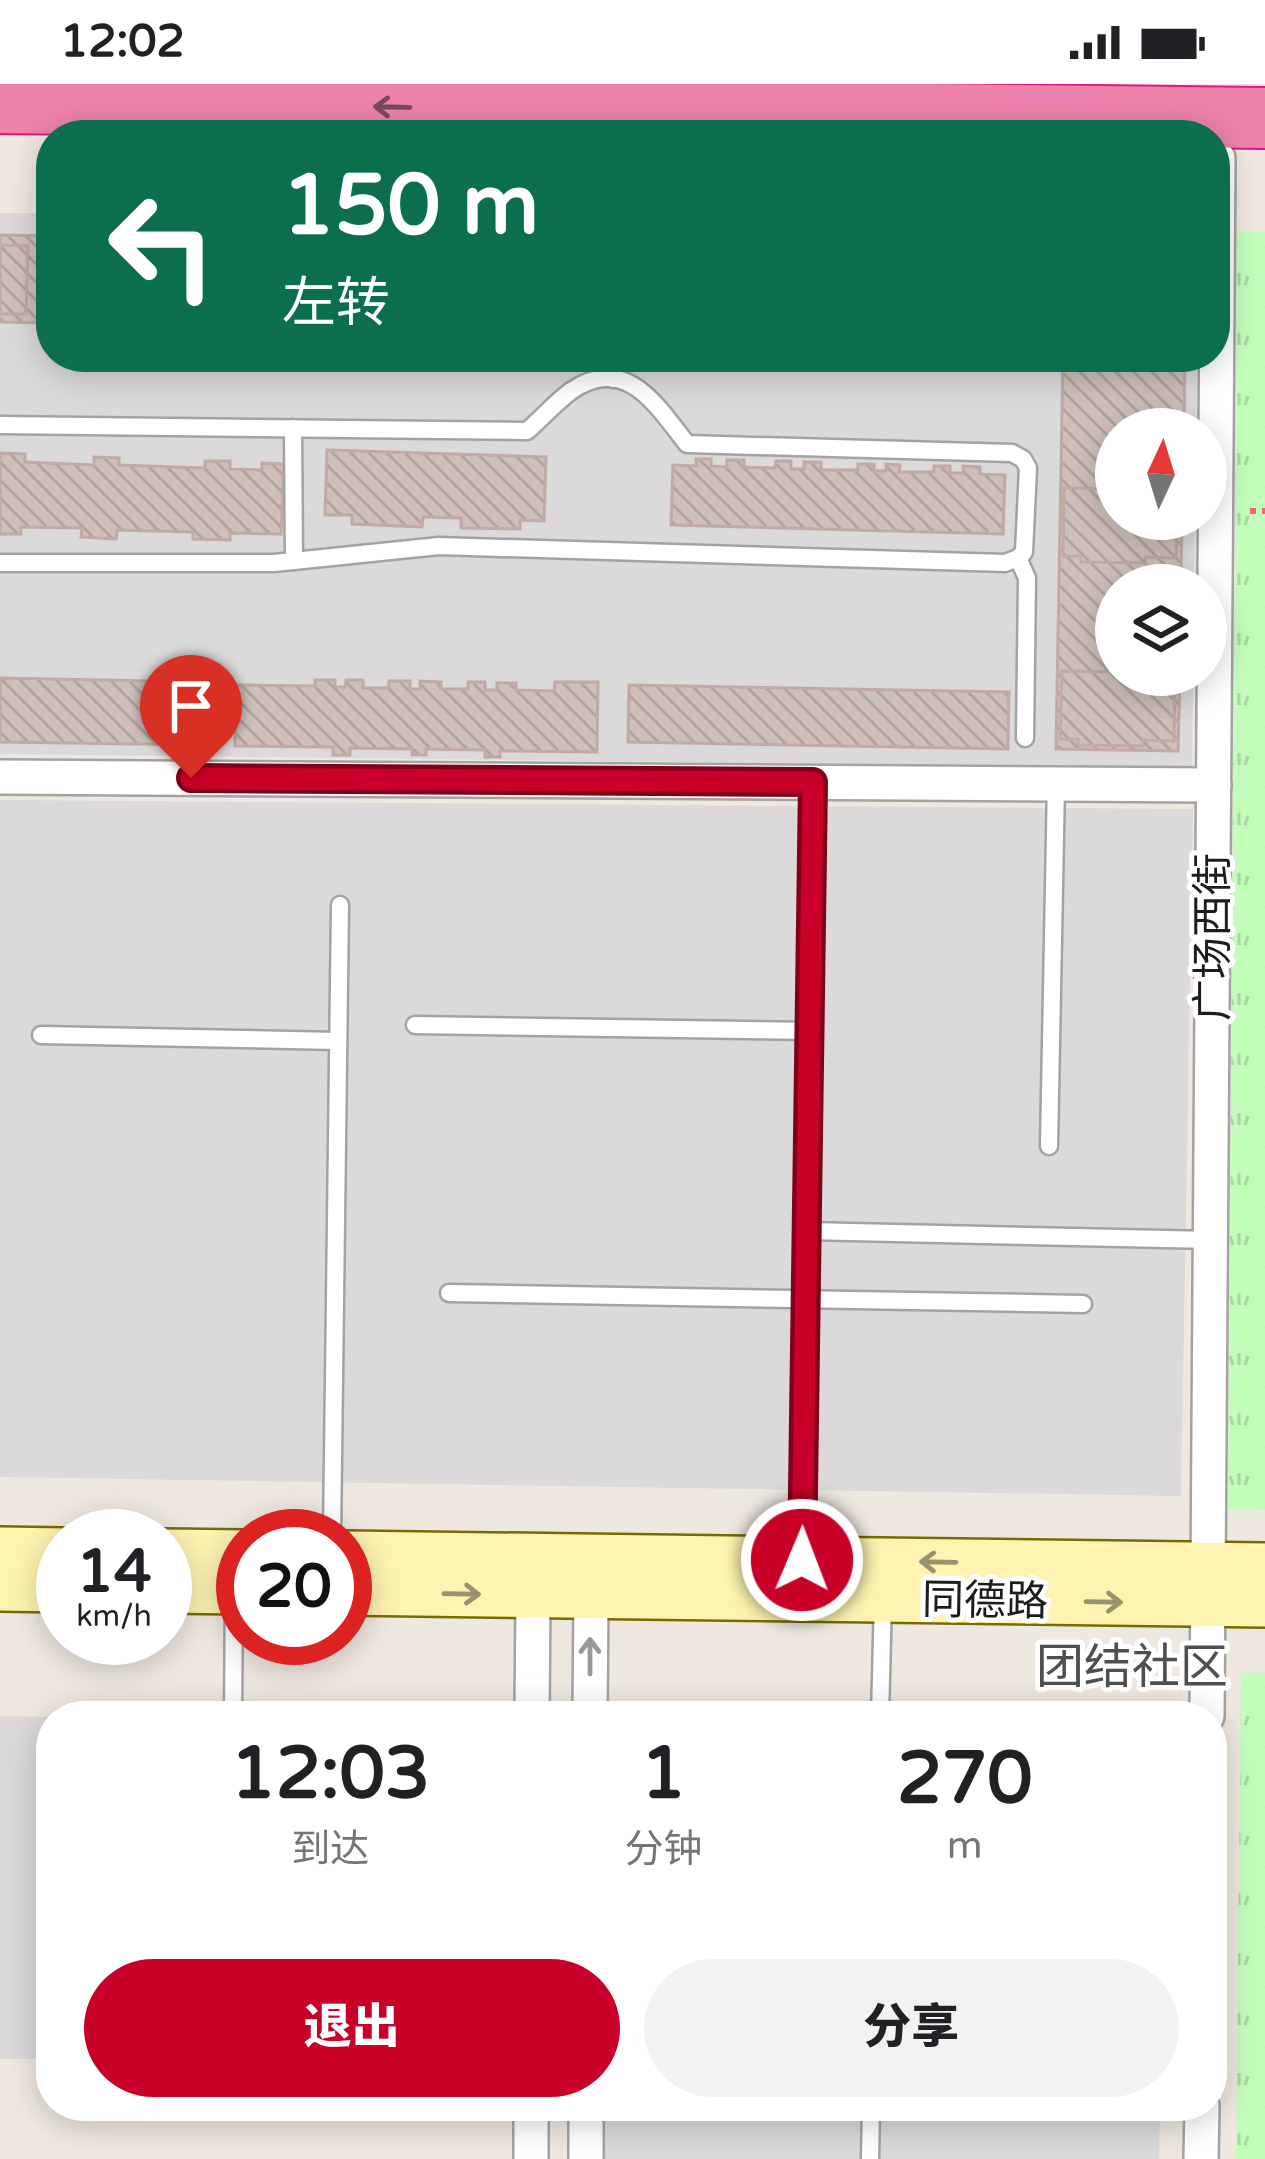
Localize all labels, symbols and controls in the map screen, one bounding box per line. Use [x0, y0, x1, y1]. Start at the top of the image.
text: 12:02 [60, 15, 185, 69]
one-way arrow [373, 96, 412, 119]
text: 150 m [282, 156, 539, 257]
icon: left [84, 168, 240, 324]
text: 左转 [282, 271, 390, 336]
north arrow [1095, 408, 1227, 540]
map controls [1095, 408, 1227, 696]
button: layers [1095, 564, 1227, 696]
pin [140, 655, 242, 778]
icon: arrive [158, 673, 224, 739]
street label: 广场西街 [1188, 853, 1239, 1021]
position arrow [739, 1497, 865, 1623]
speed limit sign: 20 [216, 1509, 372, 1665]
text: 14 [76, 1536, 152, 1608]
one-way arrow [919, 1550, 958, 1573]
street label: 同德路 [922, 1574, 1048, 1628]
one-way arrow [442, 1582, 481, 1605]
one-way arrow [1084, 1591, 1123, 1614]
text: km/h [76, 1598, 152, 1635]
one-way arrow [579, 1637, 601, 1676]
district label: 团结社区 [1036, 1639, 1228, 1697]
text: 12:03 [230, 1731, 430, 1818]
text: 1 [641, 1731, 686, 1818]
text: 270 [897, 1736, 1033, 1823]
text: m [947, 1822, 983, 1869]
text: 到达 [291, 1826, 369, 1873]
text: 分钟 [624, 1826, 702, 1873]
button: 退出 [84, 1959, 620, 2097]
button: 分享 [644, 1959, 1179, 2097]

